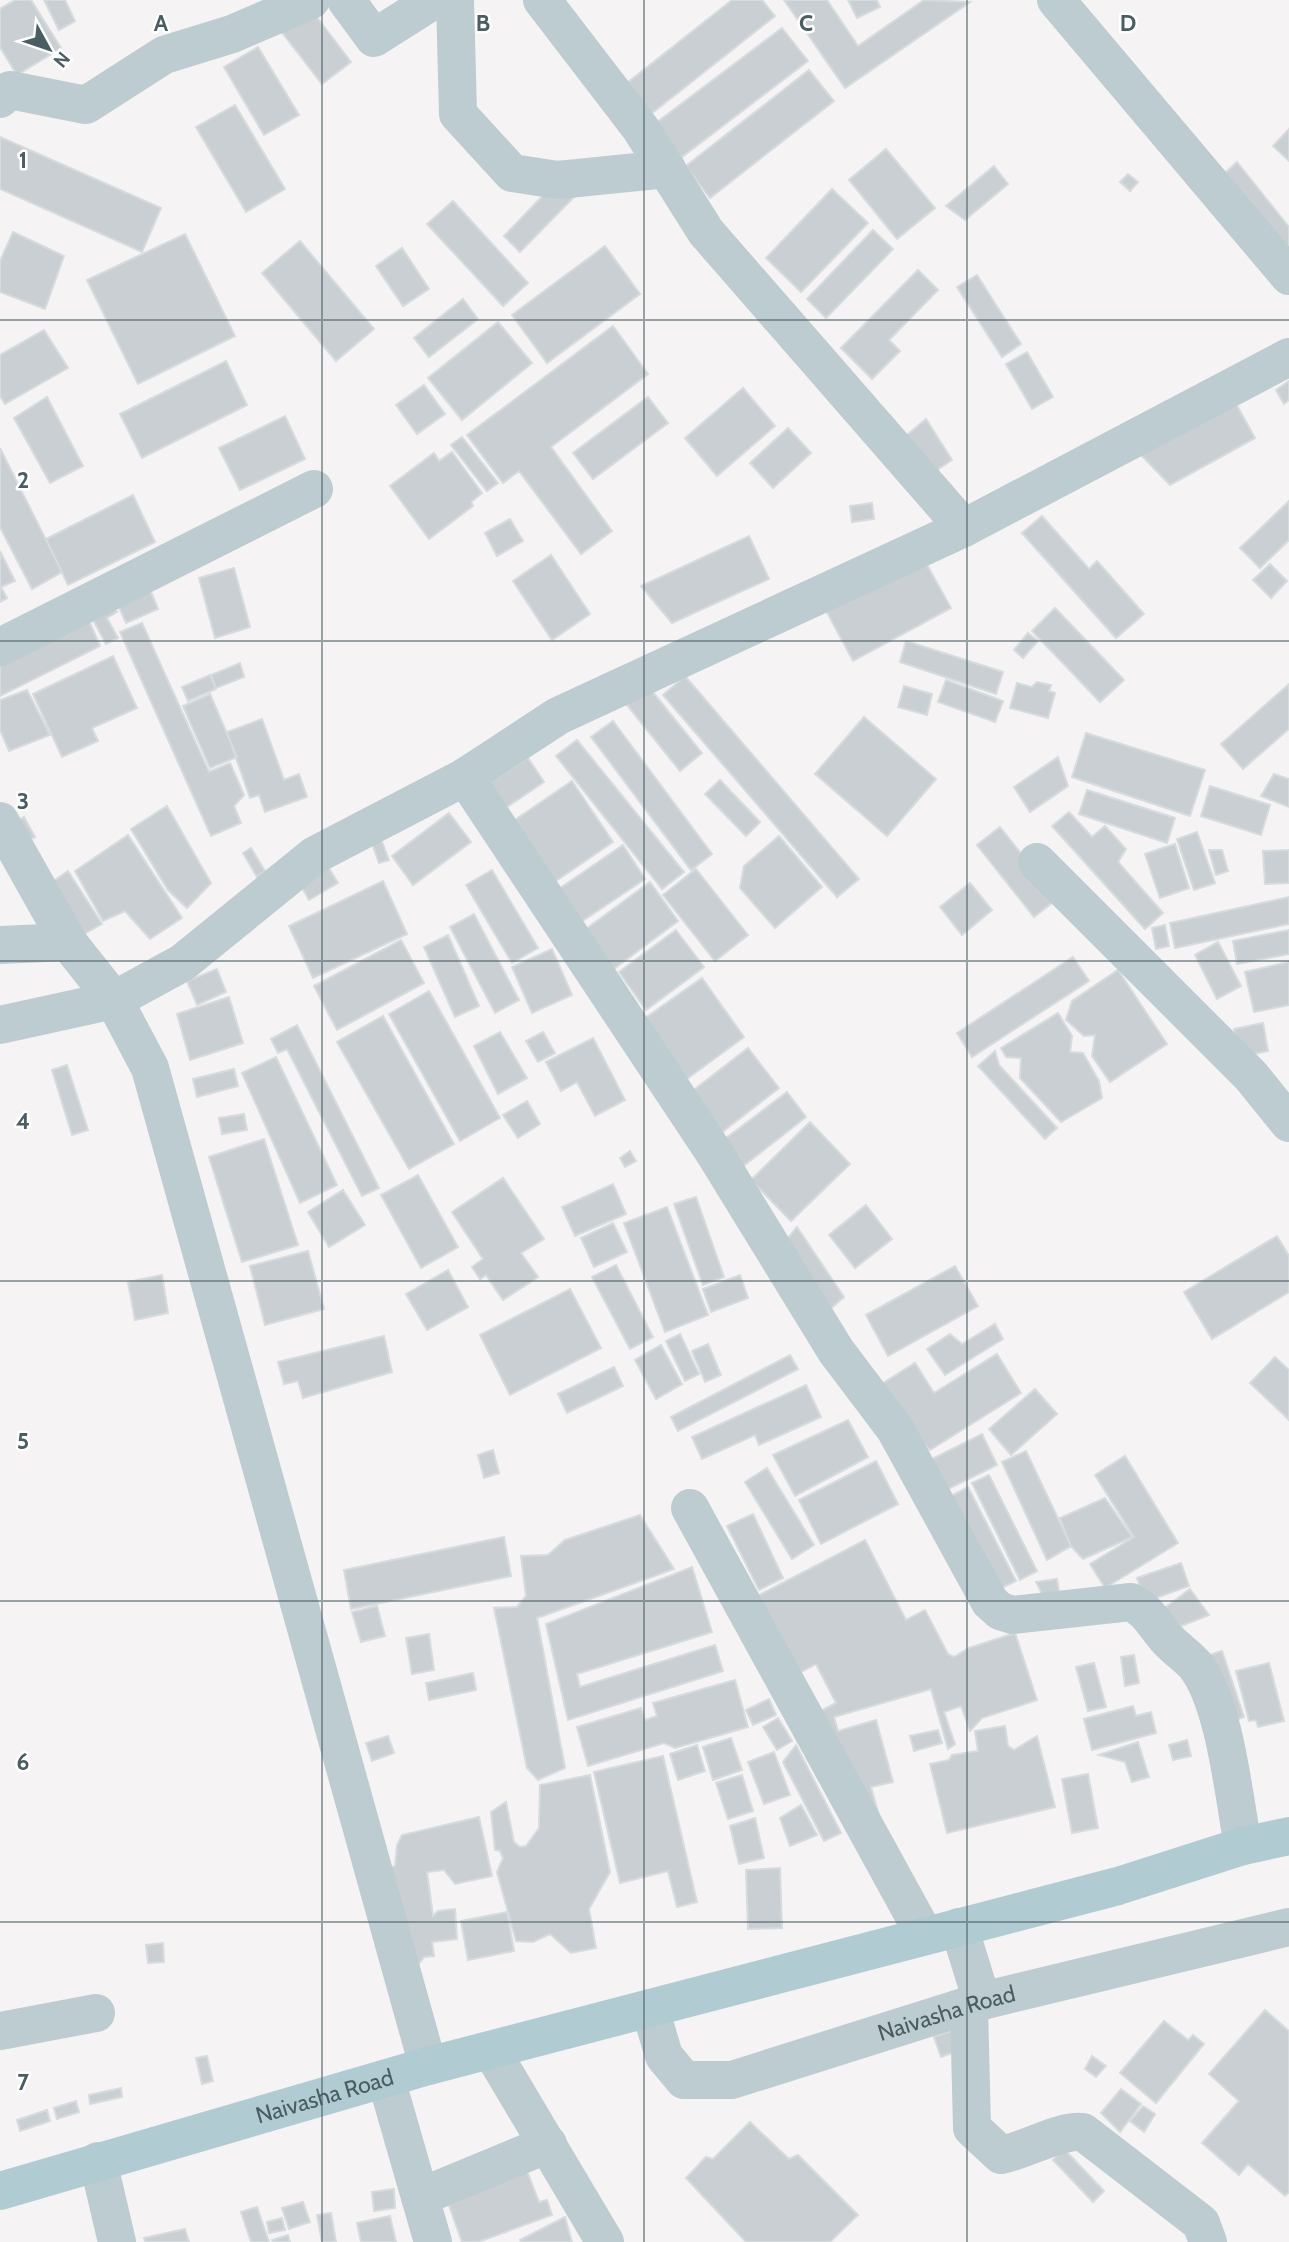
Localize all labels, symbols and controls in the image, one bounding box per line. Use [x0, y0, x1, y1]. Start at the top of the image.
text: A [154, 9, 169, 37]
text: B [476, 9, 490, 37]
text: C [799, 9, 813, 37]
text: D [1120, 9, 1136, 37]
north arrow [14, 14, 84, 84]
text: N [49, 47, 75, 72]
text: 1 [19, 146, 27, 174]
text: 2 [17, 466, 29, 494]
text: 3 [17, 787, 29, 815]
text: 4 [16, 1107, 30, 1135]
text: 5 [17, 1427, 29, 1455]
text: 6 [17, 1748, 29, 1776]
street label: Naivasha Road [874, 1979, 1018, 2047]
street label: Naivasha Road [252, 2063, 397, 2130]
text: 7 [17, 2068, 29, 2096]

